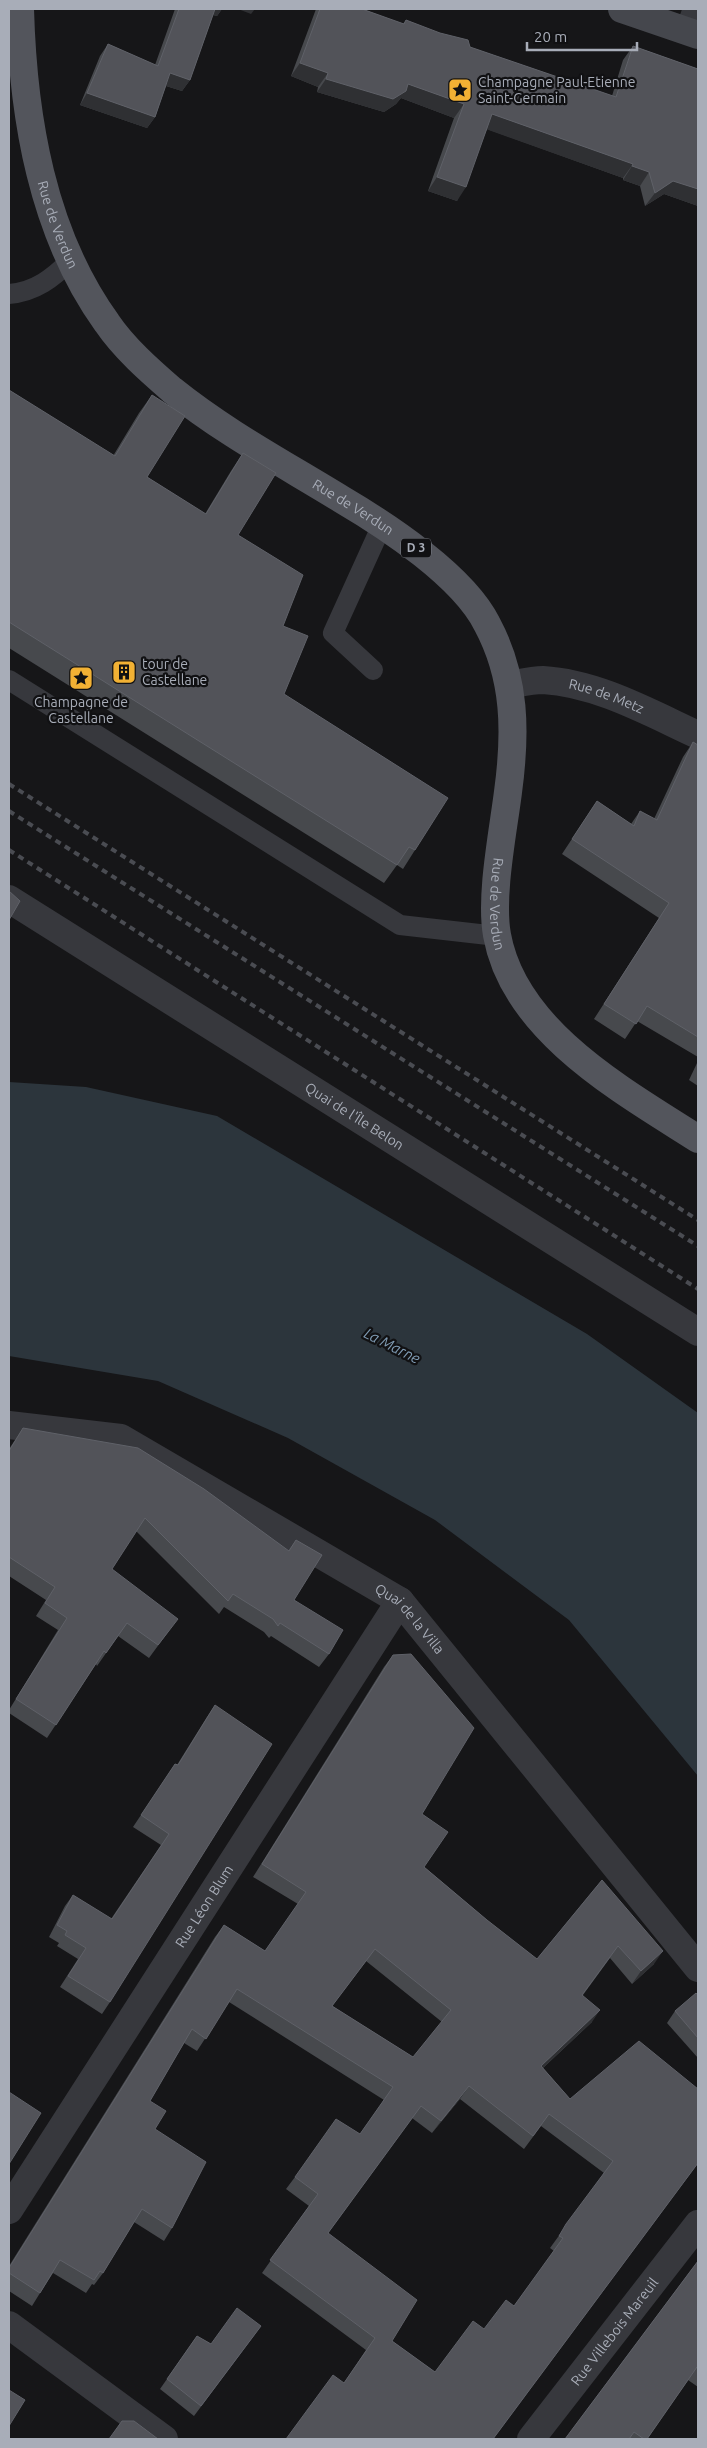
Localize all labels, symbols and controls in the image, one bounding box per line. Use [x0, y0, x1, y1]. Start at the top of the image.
scale bar [527, 20, 637, 52]
text: 20 m [534, 28, 567, 45]
place label: Champagne Paul-Etienne Saint-Germain [478, 74, 636, 106]
place icon: Champagne Paul-Etienne Saint-Germain [447, 77, 473, 103]
street label: Rue de Verdun [35, 179, 81, 271]
street label: Rue de Verdun [310, 476, 397, 538]
road number: D 3 [401, 538, 431, 558]
place label: tour de Castellane [142, 656, 207, 688]
building icon: tour de Castellane [111, 659, 137, 685]
place icon: Champagne de Castellane [68, 665, 94, 691]
street label: Rue de Metz [567, 676, 647, 717]
place label: Champagne de Castellane [34, 694, 128, 726]
street label: Rue de Verdun [487, 857, 508, 952]
street label: Quai de l'Île Belon [302, 1079, 407, 1153]
water label: La Marne [361, 1324, 424, 1367]
street label: Quai de la Villa [372, 1580, 448, 1657]
street label: Rue Léon Blum [172, 1862, 236, 1950]
street label: Rue Villebois Mareuil [568, 2274, 661, 2389]

